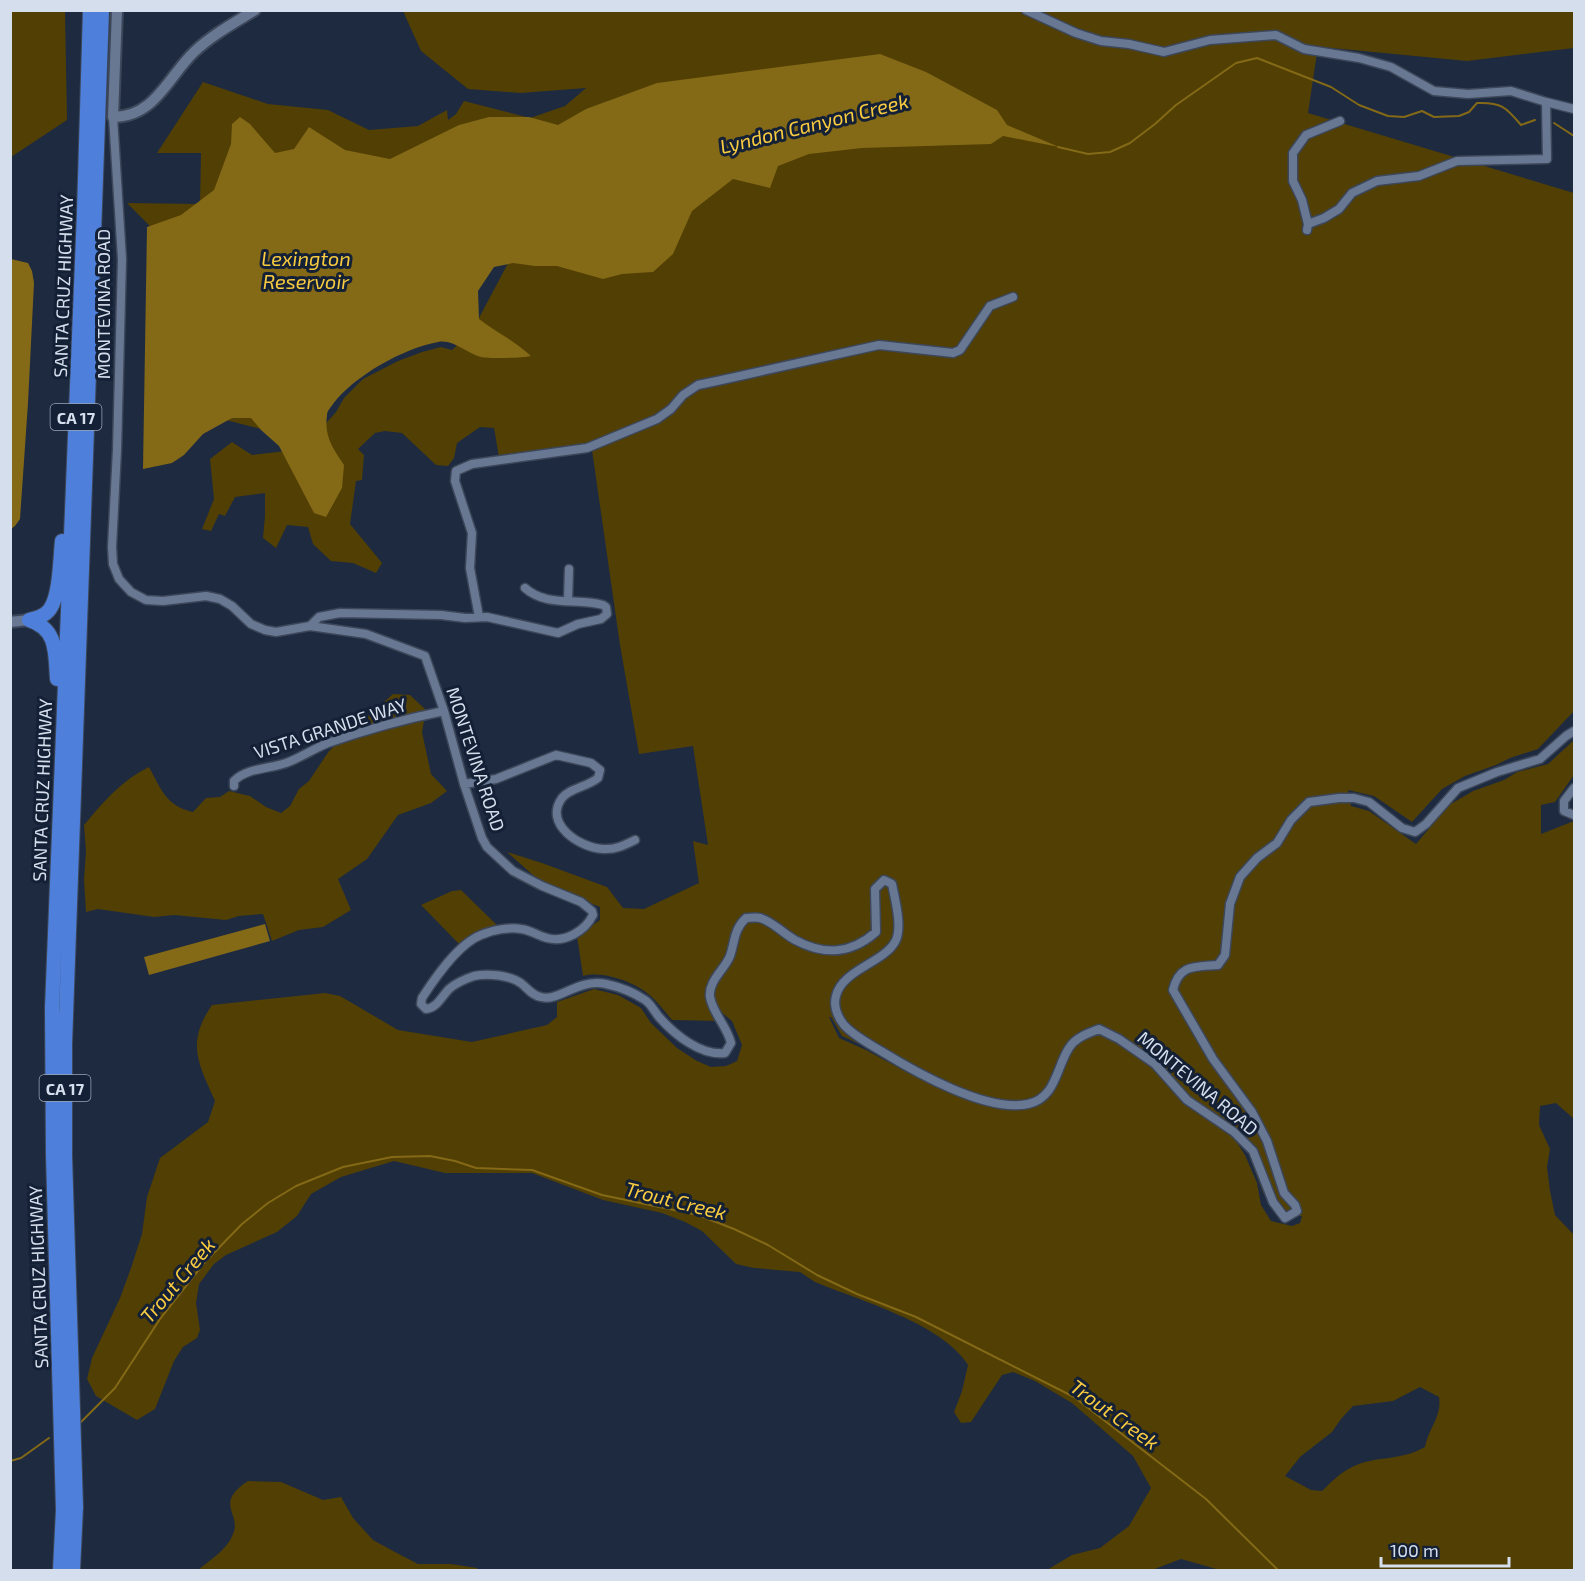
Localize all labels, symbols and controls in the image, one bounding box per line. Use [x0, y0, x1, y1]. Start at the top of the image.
water label: Lyndon Canyon Creek [717, 88, 911, 159]
street label: SANTA CRUZ HIGHWAY [49, 193, 77, 378]
street label: MONTEVINA ROAD [92, 229, 114, 379]
water label: Lexington Reservoir [261, 246, 351, 293]
road number: CA 17 [50, 404, 101, 430]
street label: MONTEVINA ROAD [442, 684, 510, 834]
street label: VISTA GRANDE WAY [251, 693, 410, 763]
street label: SANTA CRUZ HIGHWAY [28, 697, 56, 882]
street label: MONTEVINA ROAD [1133, 1026, 1263, 1140]
road number: CA 17 [40, 1075, 90, 1101]
water label: Trout Creek [623, 1176, 729, 1224]
street label: SANTA CRUZ HIGHWAY [24, 1184, 52, 1369]
water label: Trout Creek [135, 1233, 219, 1327]
water label: Trout Creek [1066, 1374, 1164, 1454]
scale bar [1381, 1530, 1508, 1568]
text: 100 m [1390, 1539, 1439, 1561]

